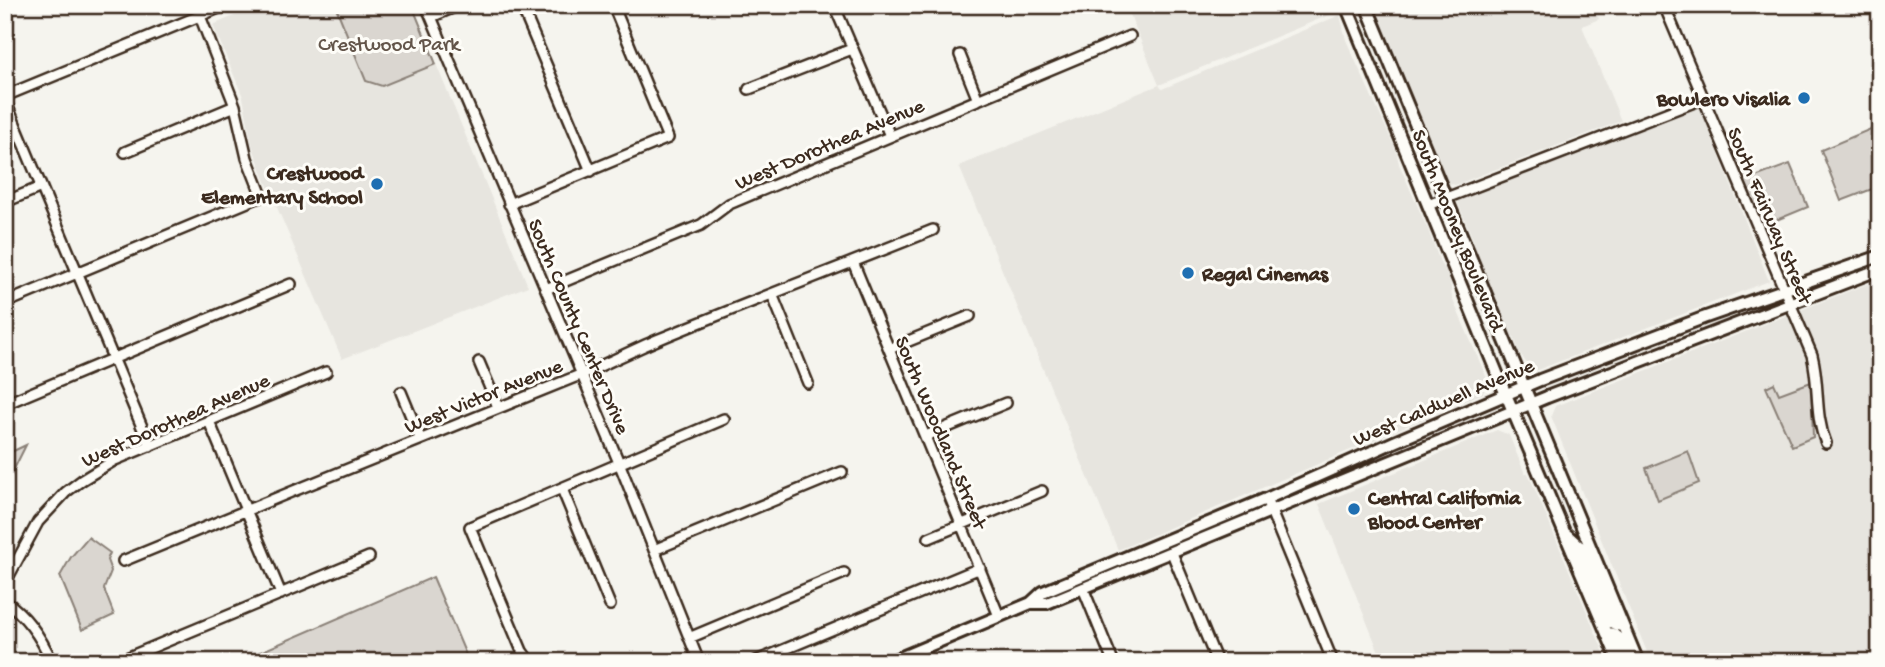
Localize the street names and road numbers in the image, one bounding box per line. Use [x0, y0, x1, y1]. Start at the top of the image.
street label: West Dorothea Avenue [732, 95, 930, 197]
street label: South Fairway Street [1719, 125, 1817, 310]
street label: South Mooney Boulevard [1404, 127, 1508, 337]
street label: South County Center Drive [520, 216, 634, 440]
street label: South Woodland Street [887, 333, 992, 536]
street label: West Caldwell Avenue [1350, 354, 1540, 454]
street label: West Victor Avenue [402, 355, 568, 441]
street label: West Dorothea Avenue [78, 369, 275, 475]

